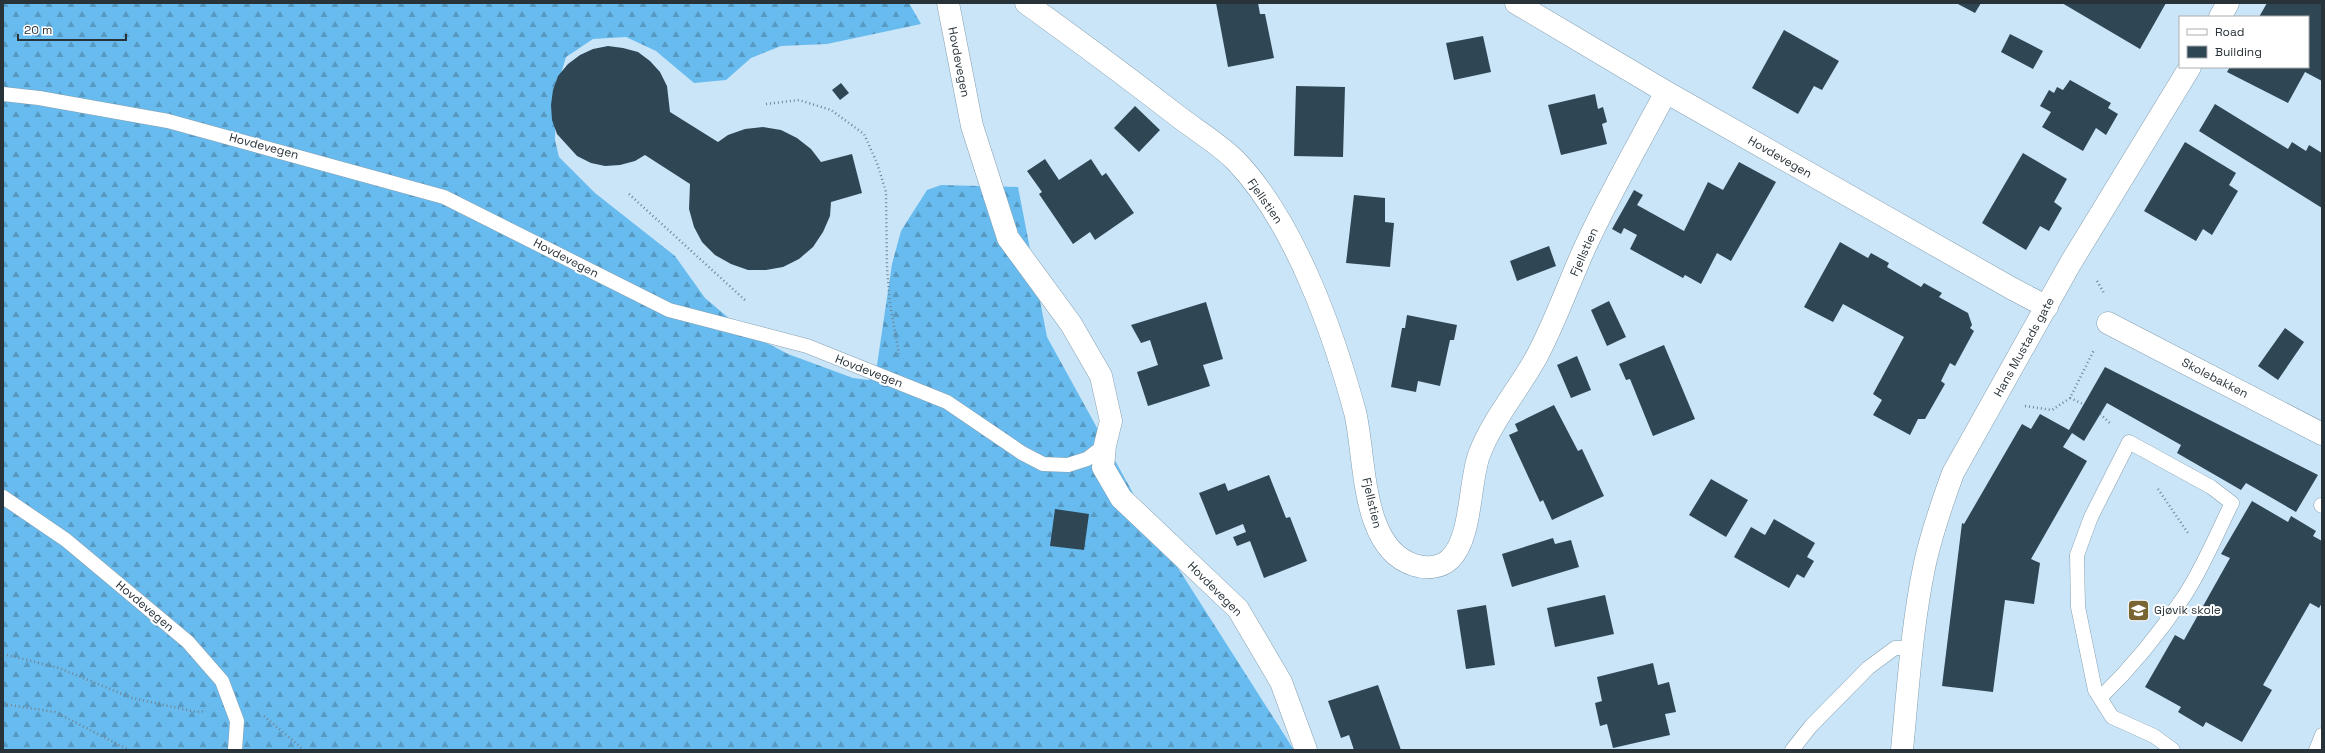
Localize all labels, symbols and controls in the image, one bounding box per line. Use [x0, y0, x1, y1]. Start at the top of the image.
scale bar [18, 16, 126, 42]
legend [2179, 16, 2309, 68]
text: 20 m [24, 22, 52, 38]
text: Road [2215, 24, 2244, 40]
street label: Hovdevegen [944, 25, 974, 99]
text: Building [2215, 44, 2262, 60]
street label: Hovdevegen [227, 129, 301, 163]
street label: Hovdevegen [1745, 132, 1815, 182]
street label: Fjellstien [1244, 175, 1286, 227]
street label: Fjellstien [1566, 225, 1602, 279]
street label: Hovdevegen [531, 235, 601, 281]
street label: Hans Mustads gate [1990, 294, 2058, 400]
street label: Hovdevegen [833, 351, 905, 391]
street label: Skolebakken [2179, 354, 2251, 402]
street label: Fjellstien [1358, 476, 1386, 530]
street label: Hovdevegen [1184, 558, 1246, 620]
street label: Hovdevegen [113, 577, 177, 635]
school or university icon: Gjøvik skole [2125, 597, 2151, 623]
place label: Gjøvik skole [2154, 602, 2221, 618]

